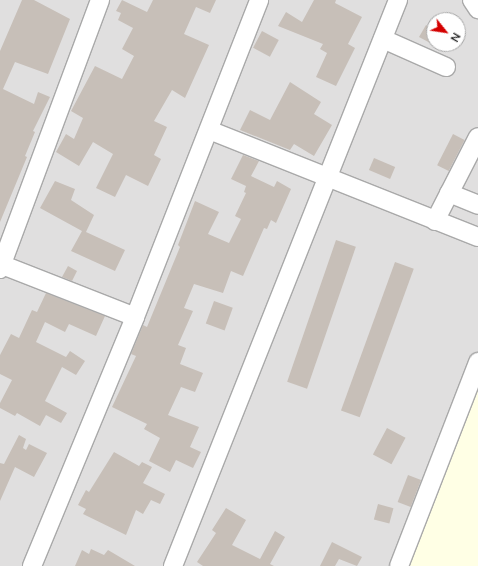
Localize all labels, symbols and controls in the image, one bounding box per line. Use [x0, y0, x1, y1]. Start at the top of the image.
north arrow [426, 12, 466, 52]
text: N [447, 30, 464, 45]

